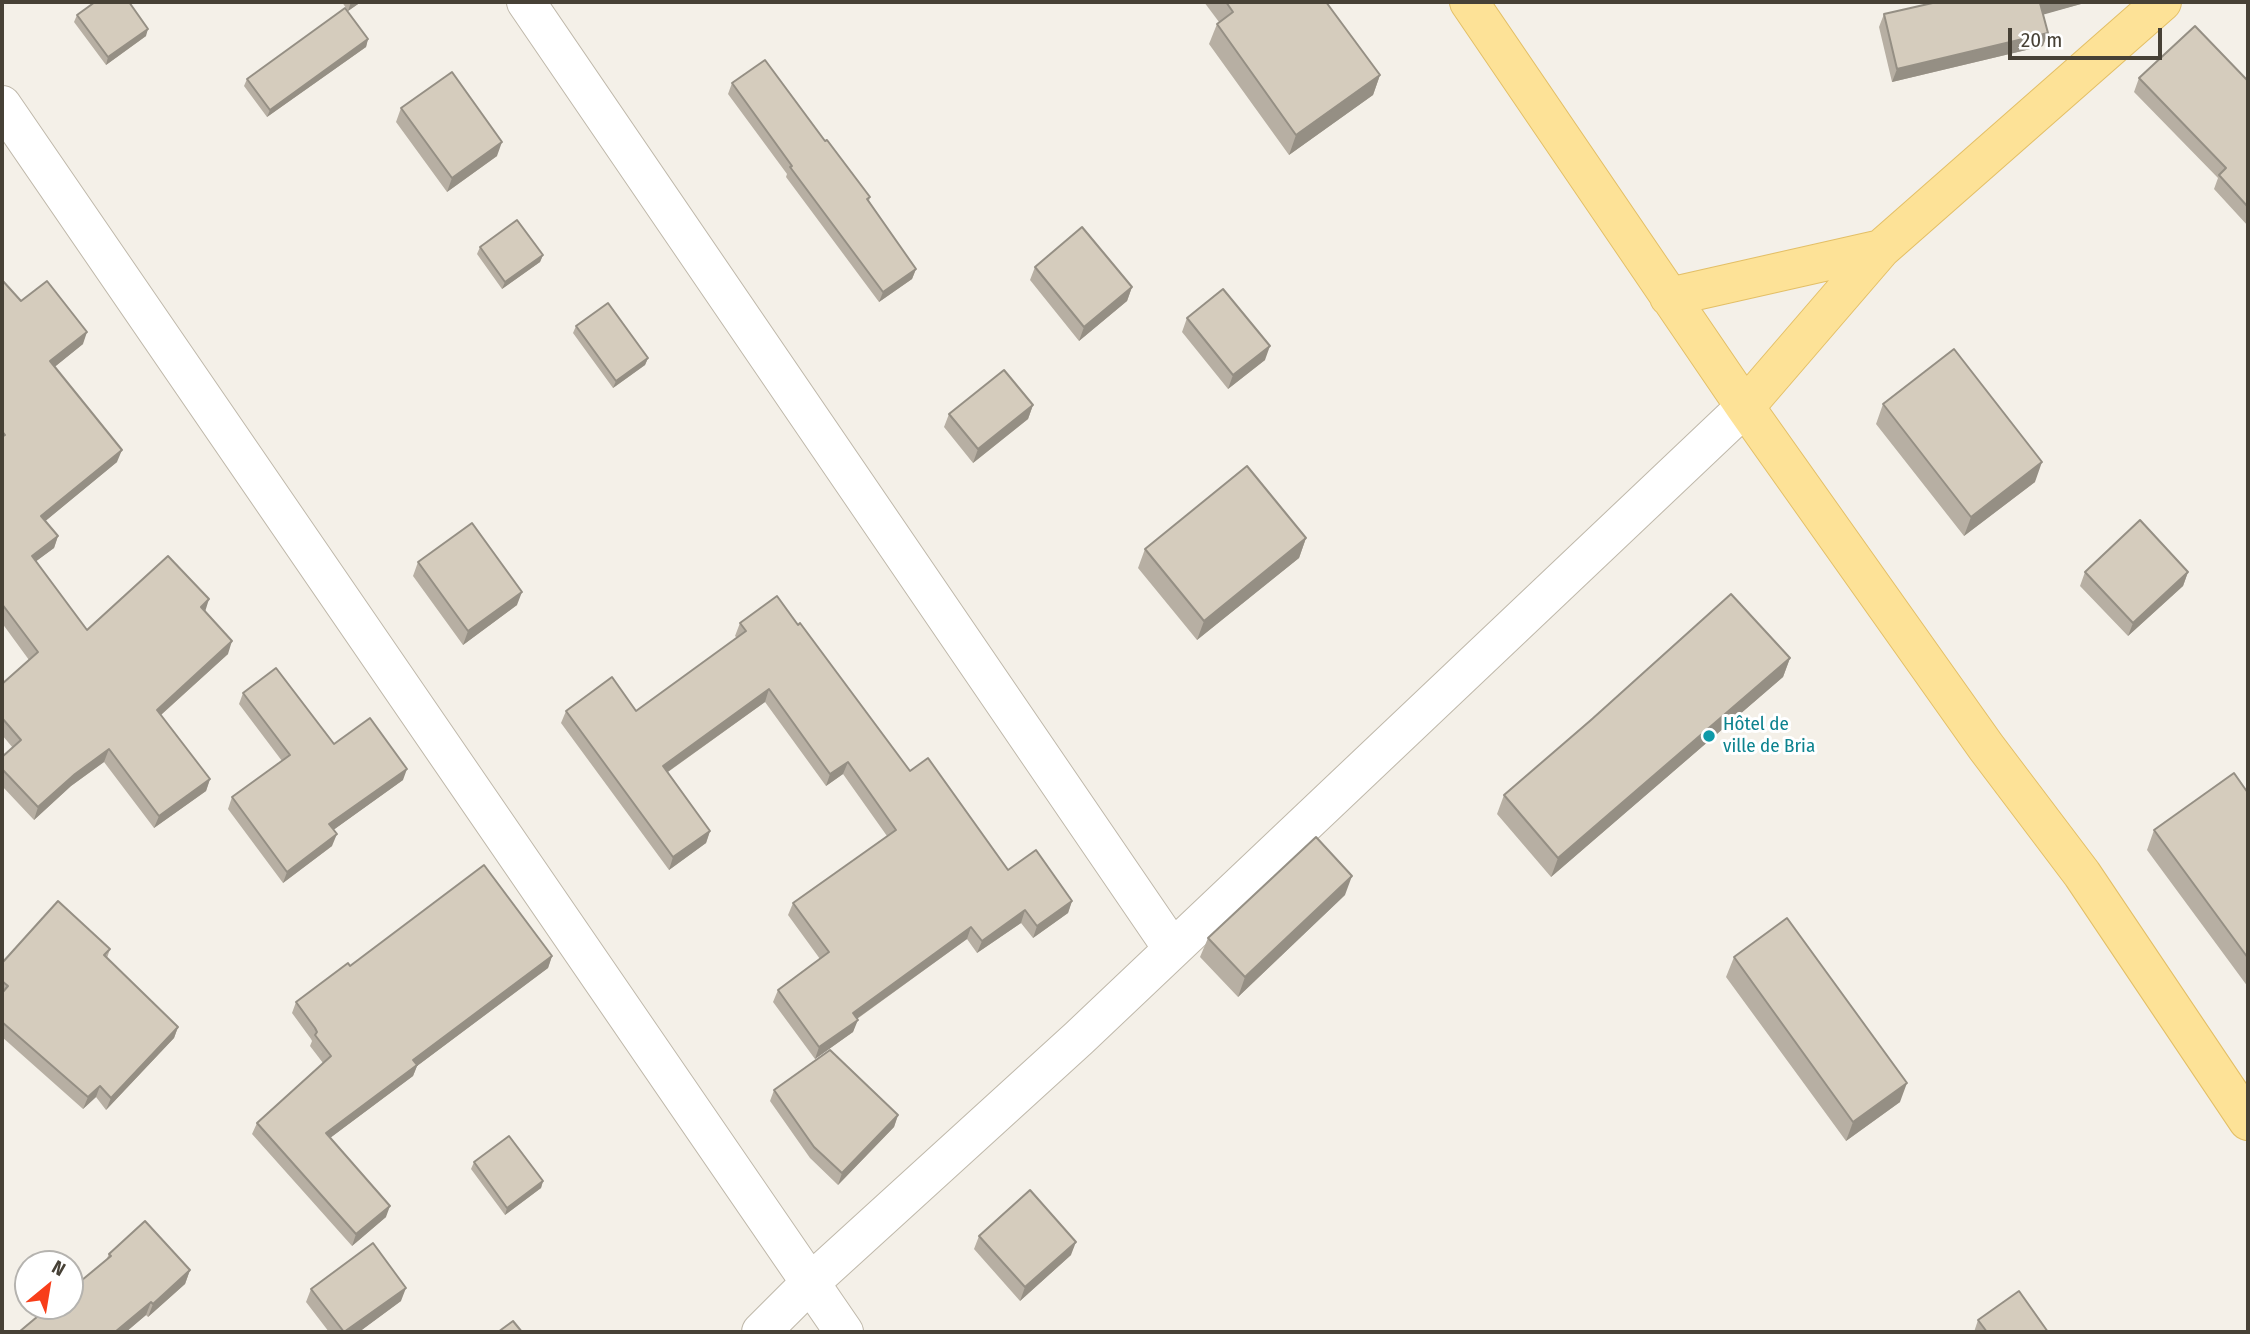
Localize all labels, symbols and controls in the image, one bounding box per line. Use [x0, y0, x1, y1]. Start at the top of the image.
scale bar [2012, 14, 2166, 58]
text: 20 m [2021, 27, 2062, 53]
place label: Hôtel de ville de Bria [1723, 714, 1815, 758]
marker: Hôtel de ville de Bria [1701, 728, 1717, 744]
north arrow [14, 1250, 84, 1320]
text: N [48, 1255, 69, 1281]

